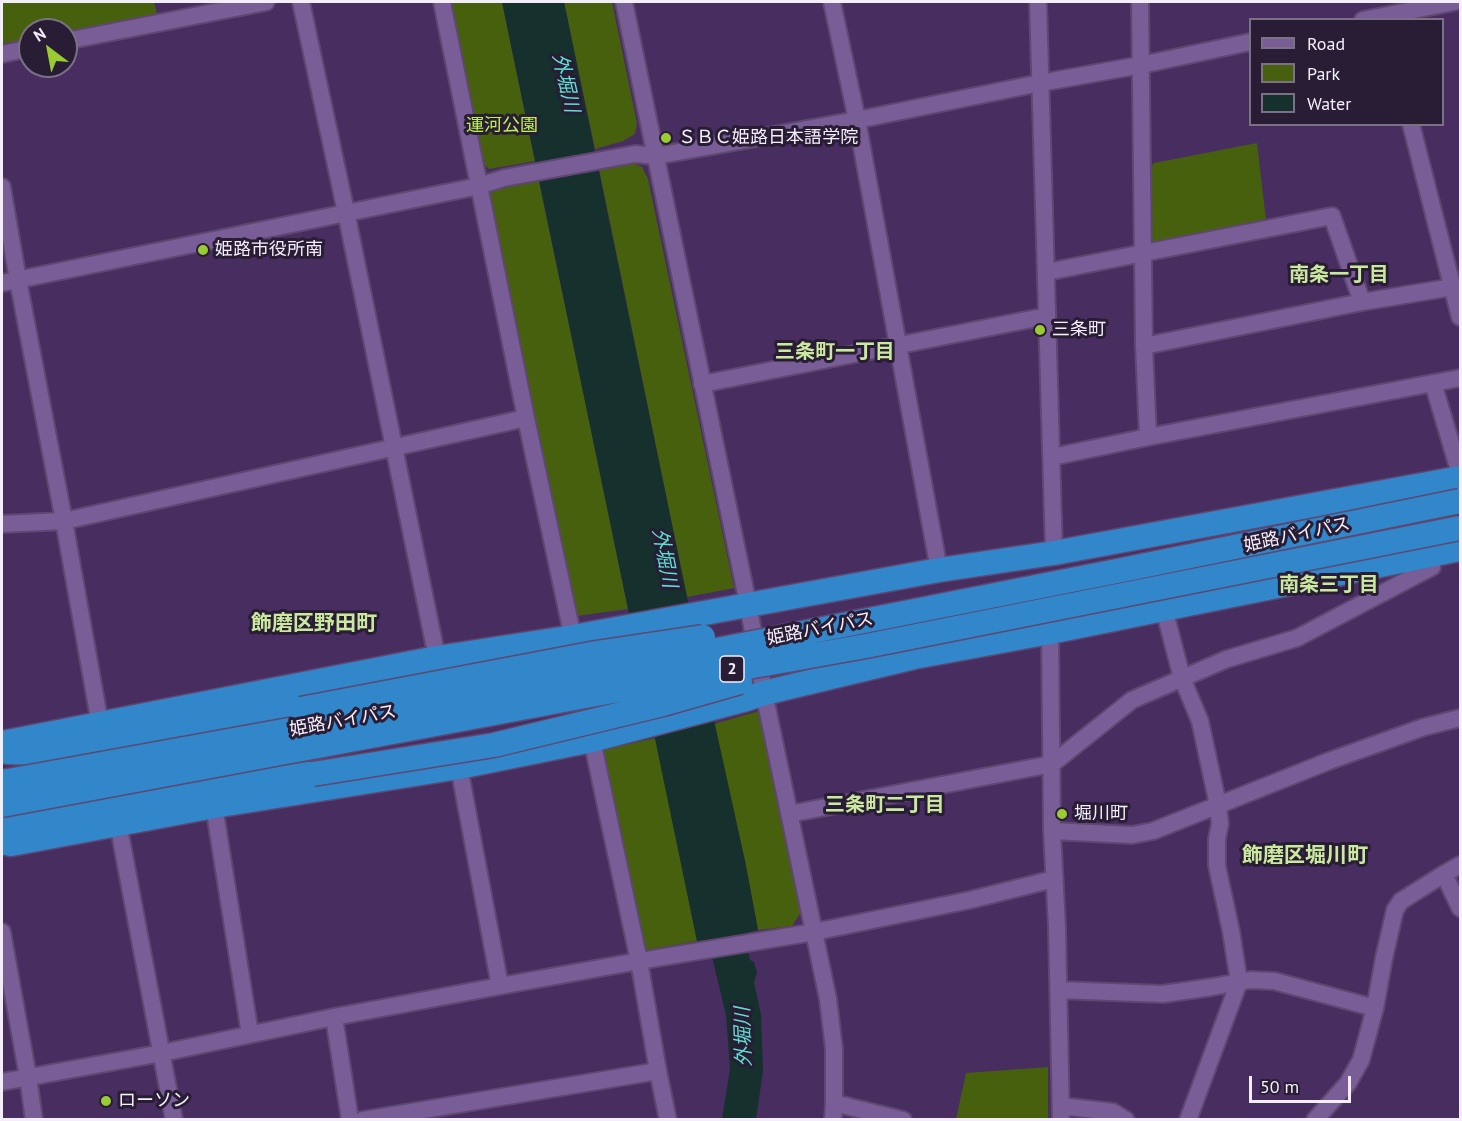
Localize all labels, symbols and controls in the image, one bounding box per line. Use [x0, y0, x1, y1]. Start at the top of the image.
north arrow [18, 18, 78, 78]
legend [1249, 18, 1444, 126]
text: N [30, 23, 49, 46]
text: Road [1307, 32, 1345, 55]
water label: 外堀川 [547, 51, 583, 115]
text: Park [1307, 62, 1340, 85]
text: Water [1307, 92, 1351, 115]
park label: 運河公園 [466, 115, 538, 137]
place label: ＳＢＣ姫路日本語学院 [678, 127, 858, 149]
marker: ＳＢＣ姫路日本語学院 [659, 131, 673, 145]
place label: 姫路市役所南 [215, 239, 323, 261]
marker: 姫路市役所南 [196, 243, 210, 257]
district label: 南条一丁目 [1289, 263, 1389, 287]
place label: 三条町 [1052, 319, 1106, 341]
marker: 三条町 [1033, 323, 1047, 337]
district label: 三条町一丁目 [775, 340, 895, 364]
street label: 姫路バイパス [1242, 513, 1352, 557]
water label: 外堀川 [646, 526, 682, 590]
district label: 南条三丁目 [1279, 573, 1379, 597]
street label: 姫路バイパス [765, 608, 875, 650]
district label: 飾磨区野田町 [251, 611, 377, 637]
road number: 2 [720, 656, 744, 682]
street label: 姫路バイパス [288, 701, 398, 741]
district label: 三条町二丁目 [825, 793, 945, 817]
place label: 堀川町 [1074, 803, 1128, 825]
marker: 堀川町 [1055, 807, 1069, 821]
district label: 飾磨区堀川町 [1242, 843, 1368, 869]
water label: 外堀川 [731, 1007, 757, 1067]
scale bar [1252, 1064, 1354, 1102]
text: 50 m [1260, 1075, 1299, 1098]
place label: ローソン [118, 1090, 190, 1112]
marker: ローソン [99, 1094, 113, 1108]

